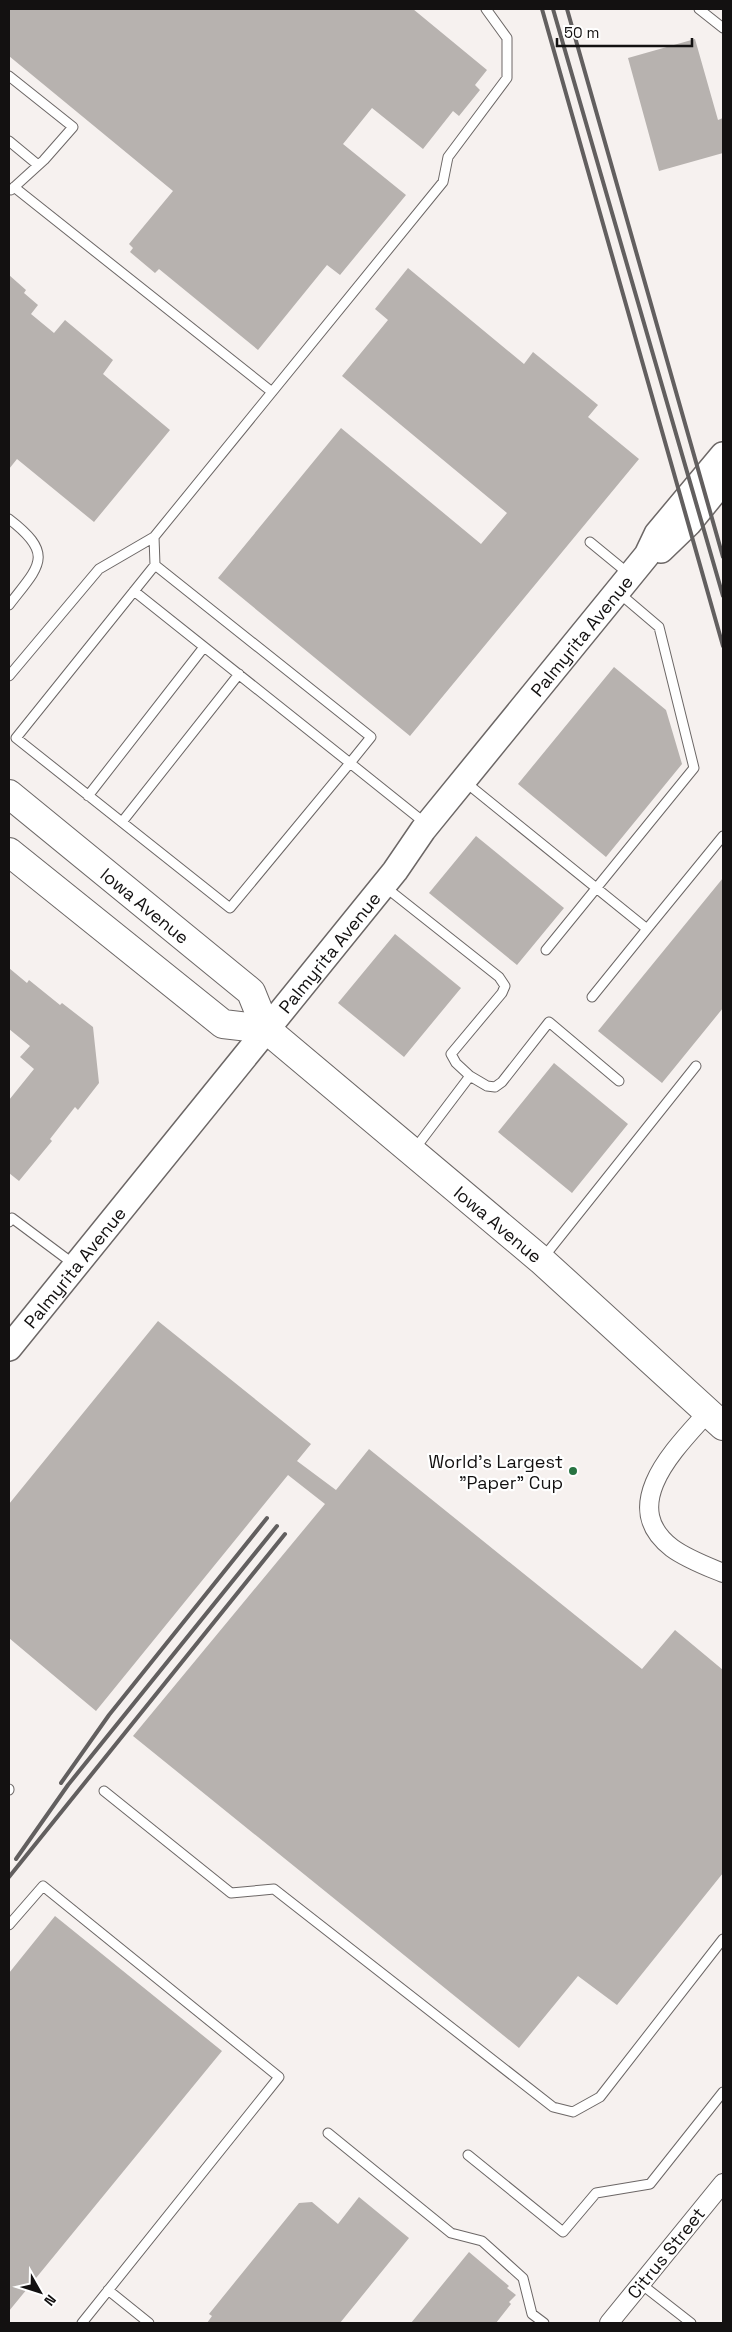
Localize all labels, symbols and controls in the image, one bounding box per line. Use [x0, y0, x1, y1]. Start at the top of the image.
scale bar [557, 15, 692, 47]
text: 50 m [564, 23, 599, 42]
street label: Palmyrita Avenue [525, 570, 638, 701]
street label: Iowa Avenue [96, 862, 194, 949]
street label: Palmyrita Avenue [273, 887, 385, 1018]
street label: Iowa Avenue [450, 1181, 547, 1268]
street label: Palmyrita Avenue [18, 1202, 130, 1333]
place label: World's Largest "Paper" Cup [429, 1450, 563, 1494]
marker: World's Largest "Paper" Cup [567, 1465, 579, 1477]
street label: Citrus Street [622, 2203, 710, 2303]
north arrow [15, 2267, 65, 2317]
text: N [40, 2291, 60, 2309]

